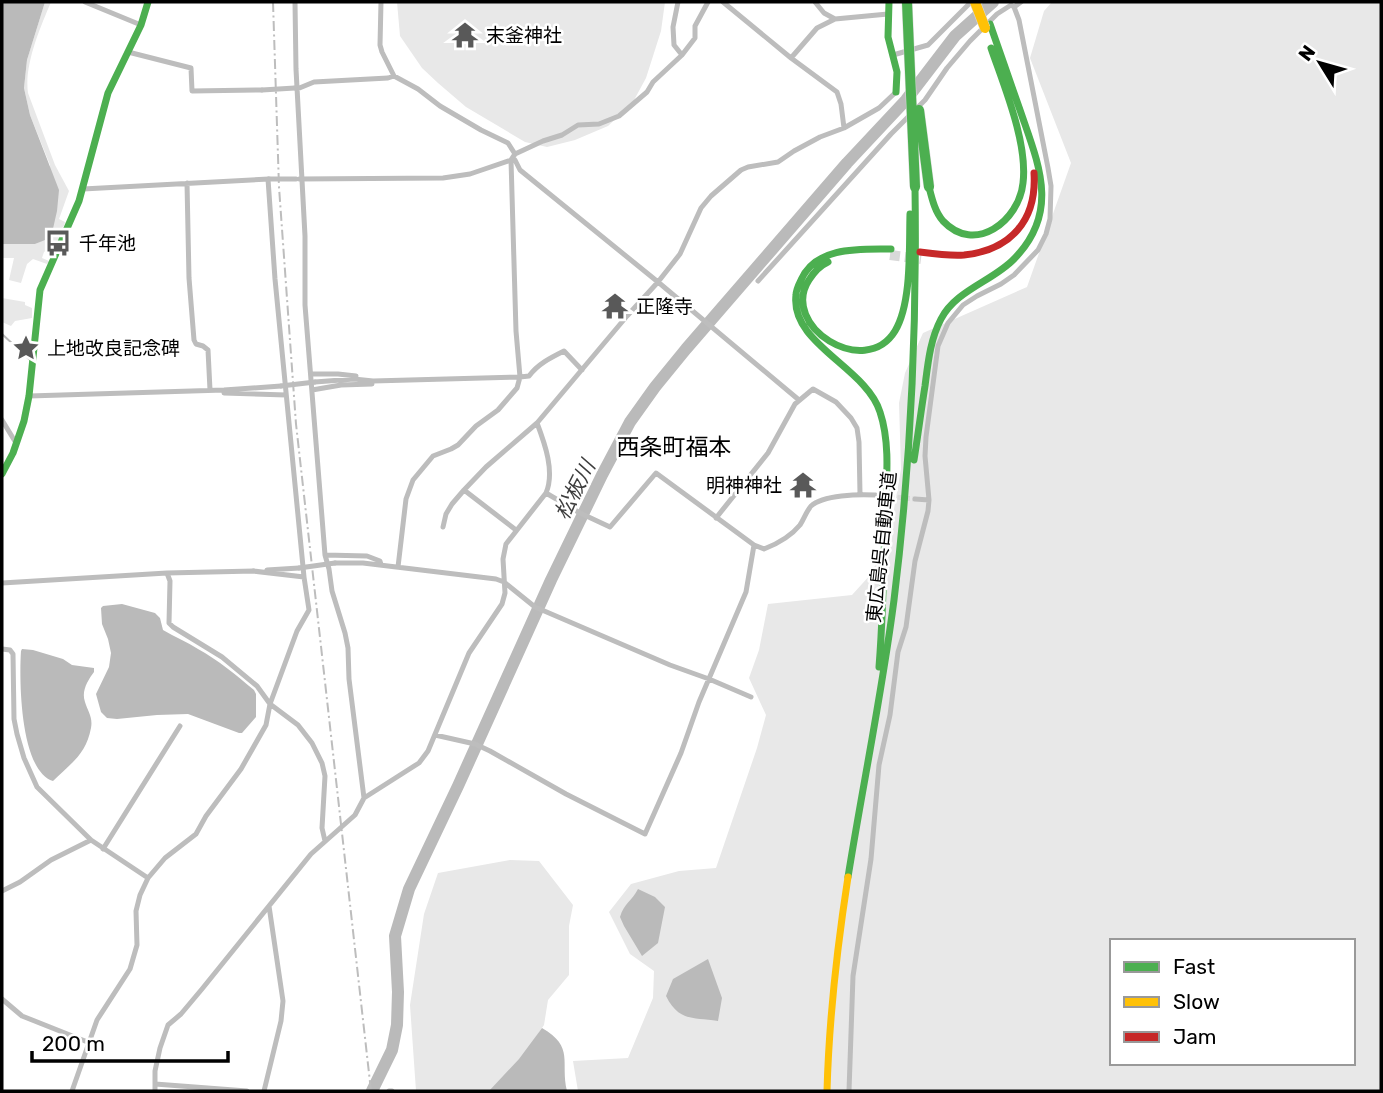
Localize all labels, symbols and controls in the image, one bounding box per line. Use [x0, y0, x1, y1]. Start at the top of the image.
temple icon: 末釜神社 [450, 20, 480, 50]
place label: 末釜神社 [486, 24, 562, 47]
north arrow [1285, 28, 1355, 98]
text: N [1294, 41, 1320, 65]
bus stop icon: 千年池 [43, 228, 73, 258]
place label: 千年池 [79, 232, 136, 255]
temple icon: 正隆寺 [600, 291, 630, 321]
place label: 正隆寺 [636, 295, 693, 318]
place icon: 上地改良記念碑 [11, 333, 41, 363]
place label: 上地改良記念碑 [47, 337, 180, 360]
district label: 西条町福本 [617, 433, 732, 461]
water label: 松板川 [549, 454, 601, 524]
temple icon: 明神神社 [788, 470, 818, 500]
street label: 東広島呉自動車道 [862, 470, 901, 624]
place label: 明神神社 [706, 474, 782, 497]
legend [1110, 939, 1355, 1065]
text: Fast [1173, 954, 1215, 979]
text: Slow [1173, 989, 1220, 1014]
scale bar [32, 1020, 228, 1064]
text: Jam [1173, 1024, 1217, 1049]
text: 200 m [42, 1031, 105, 1056]

